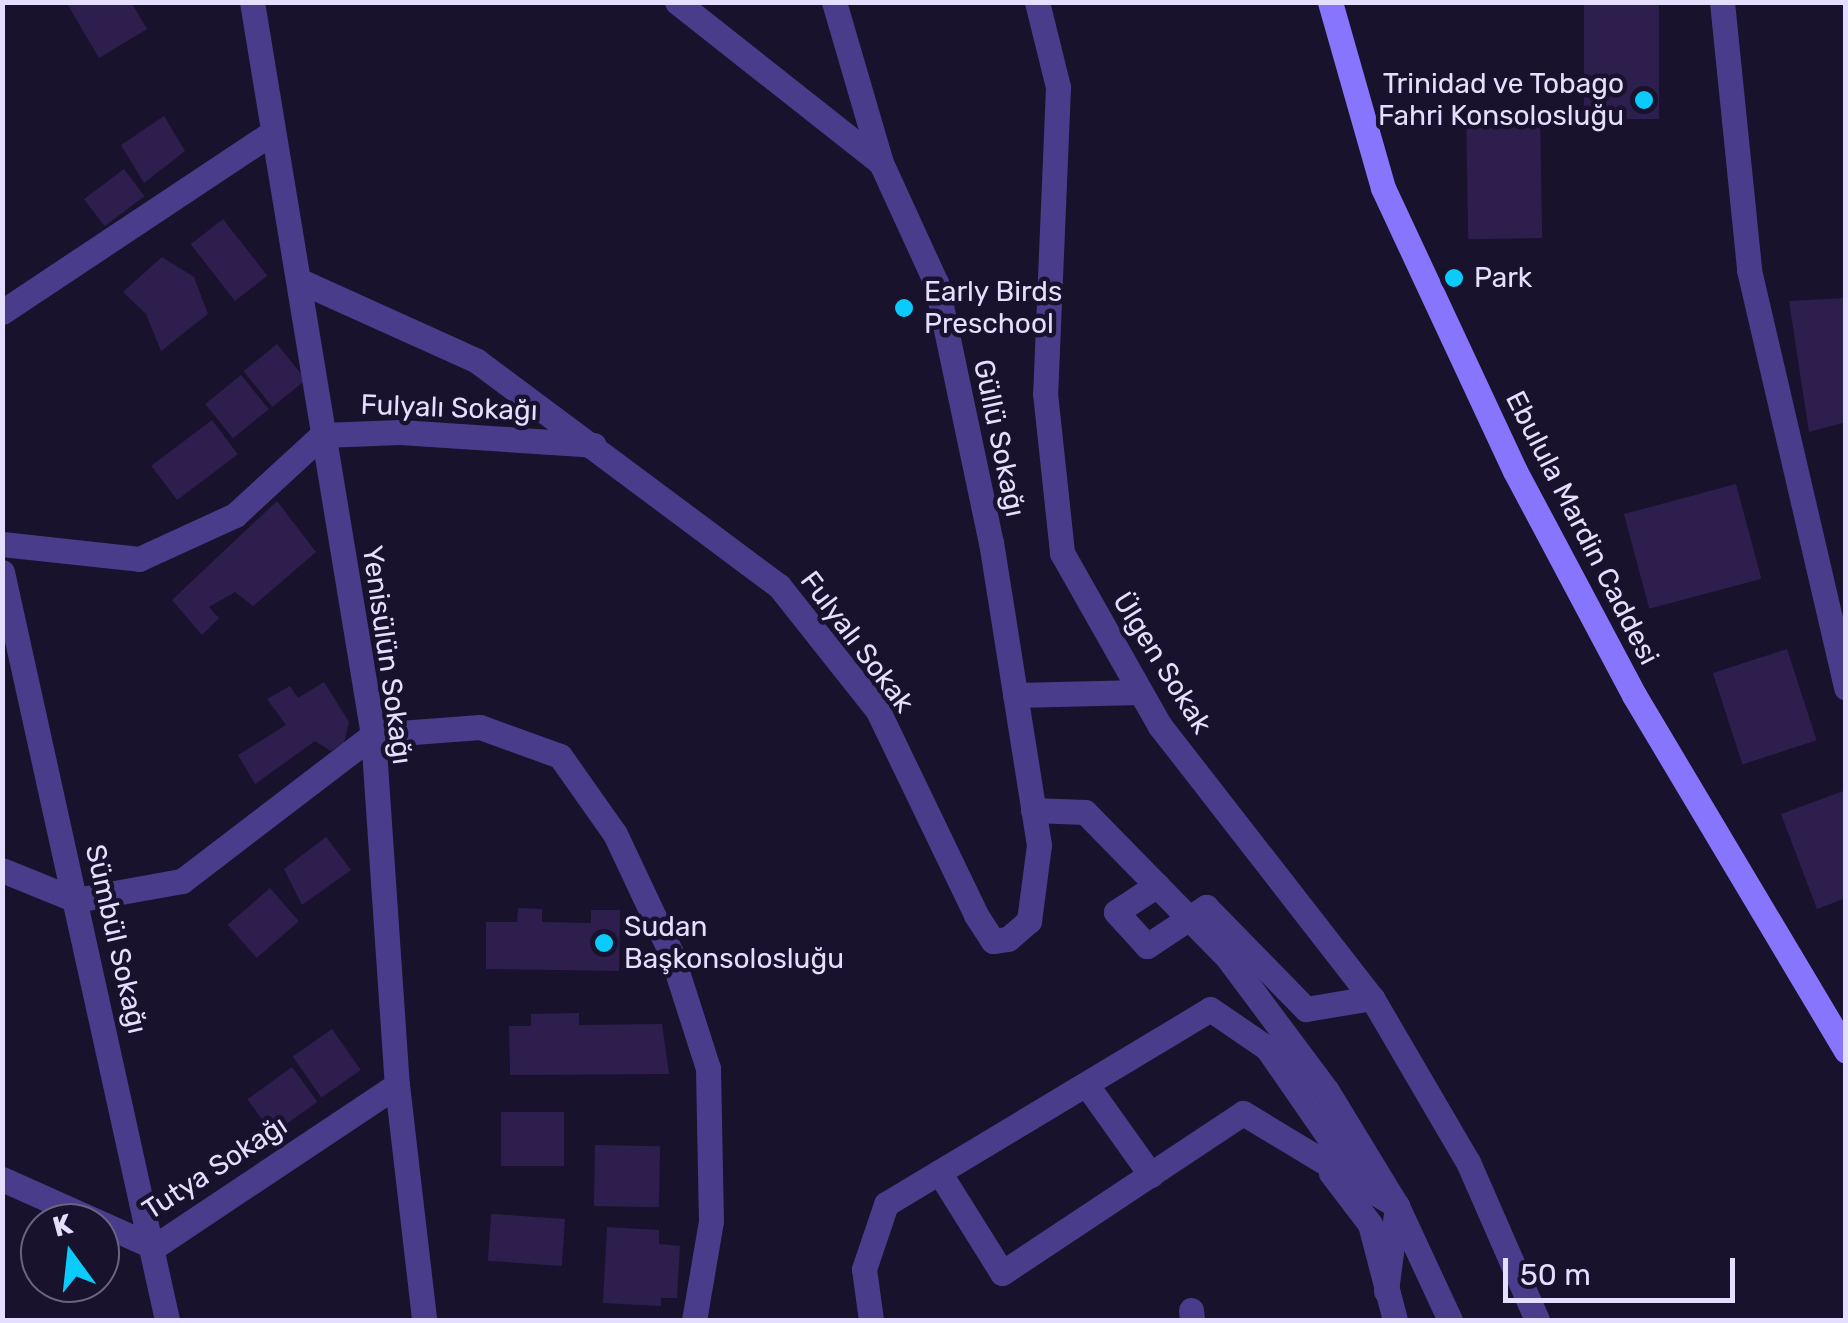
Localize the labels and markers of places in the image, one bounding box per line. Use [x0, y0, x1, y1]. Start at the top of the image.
place label: Trinidad ve Tobago Fahri Konsolosluğu [1378, 67, 1624, 133]
marker: Trinidad ve Tobago Fahri Konsolosluğu [1633, 89, 1655, 111]
place label: Park [1474, 261, 1532, 295]
marker: Park [1443, 267, 1465, 289]
place label: Early Birds Preschool [924, 275, 1063, 341]
marker: Early Birds Preschool [893, 297, 915, 319]
place label: Sudan Başkonsolosluğu [624, 910, 844, 976]
marker: Sudan Başkonsolosluğu [593, 932, 615, 954]

